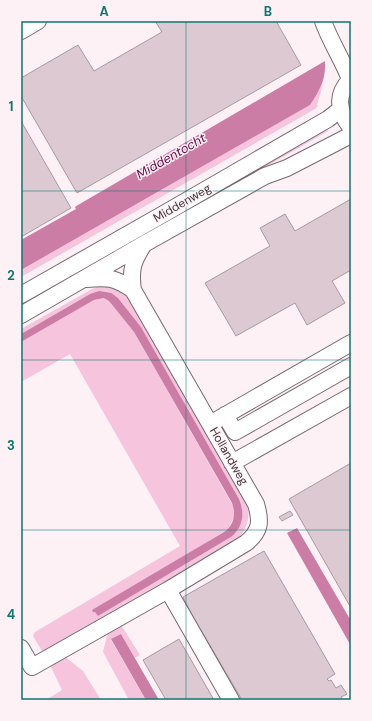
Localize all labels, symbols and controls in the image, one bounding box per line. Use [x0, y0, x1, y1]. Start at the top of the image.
text: A [99, 3, 109, 20]
text: B [264, 3, 272, 20]
text: 1 [9, 98, 13, 115]
water label: Middentocht [133, 129, 210, 183]
street label: Middenweg [150, 180, 214, 226]
text: 2 [7, 267, 15, 284]
street label: Hollandweg [206, 424, 252, 488]
text: 3 [7, 437, 15, 454]
text: 4 [7, 606, 15, 623]

